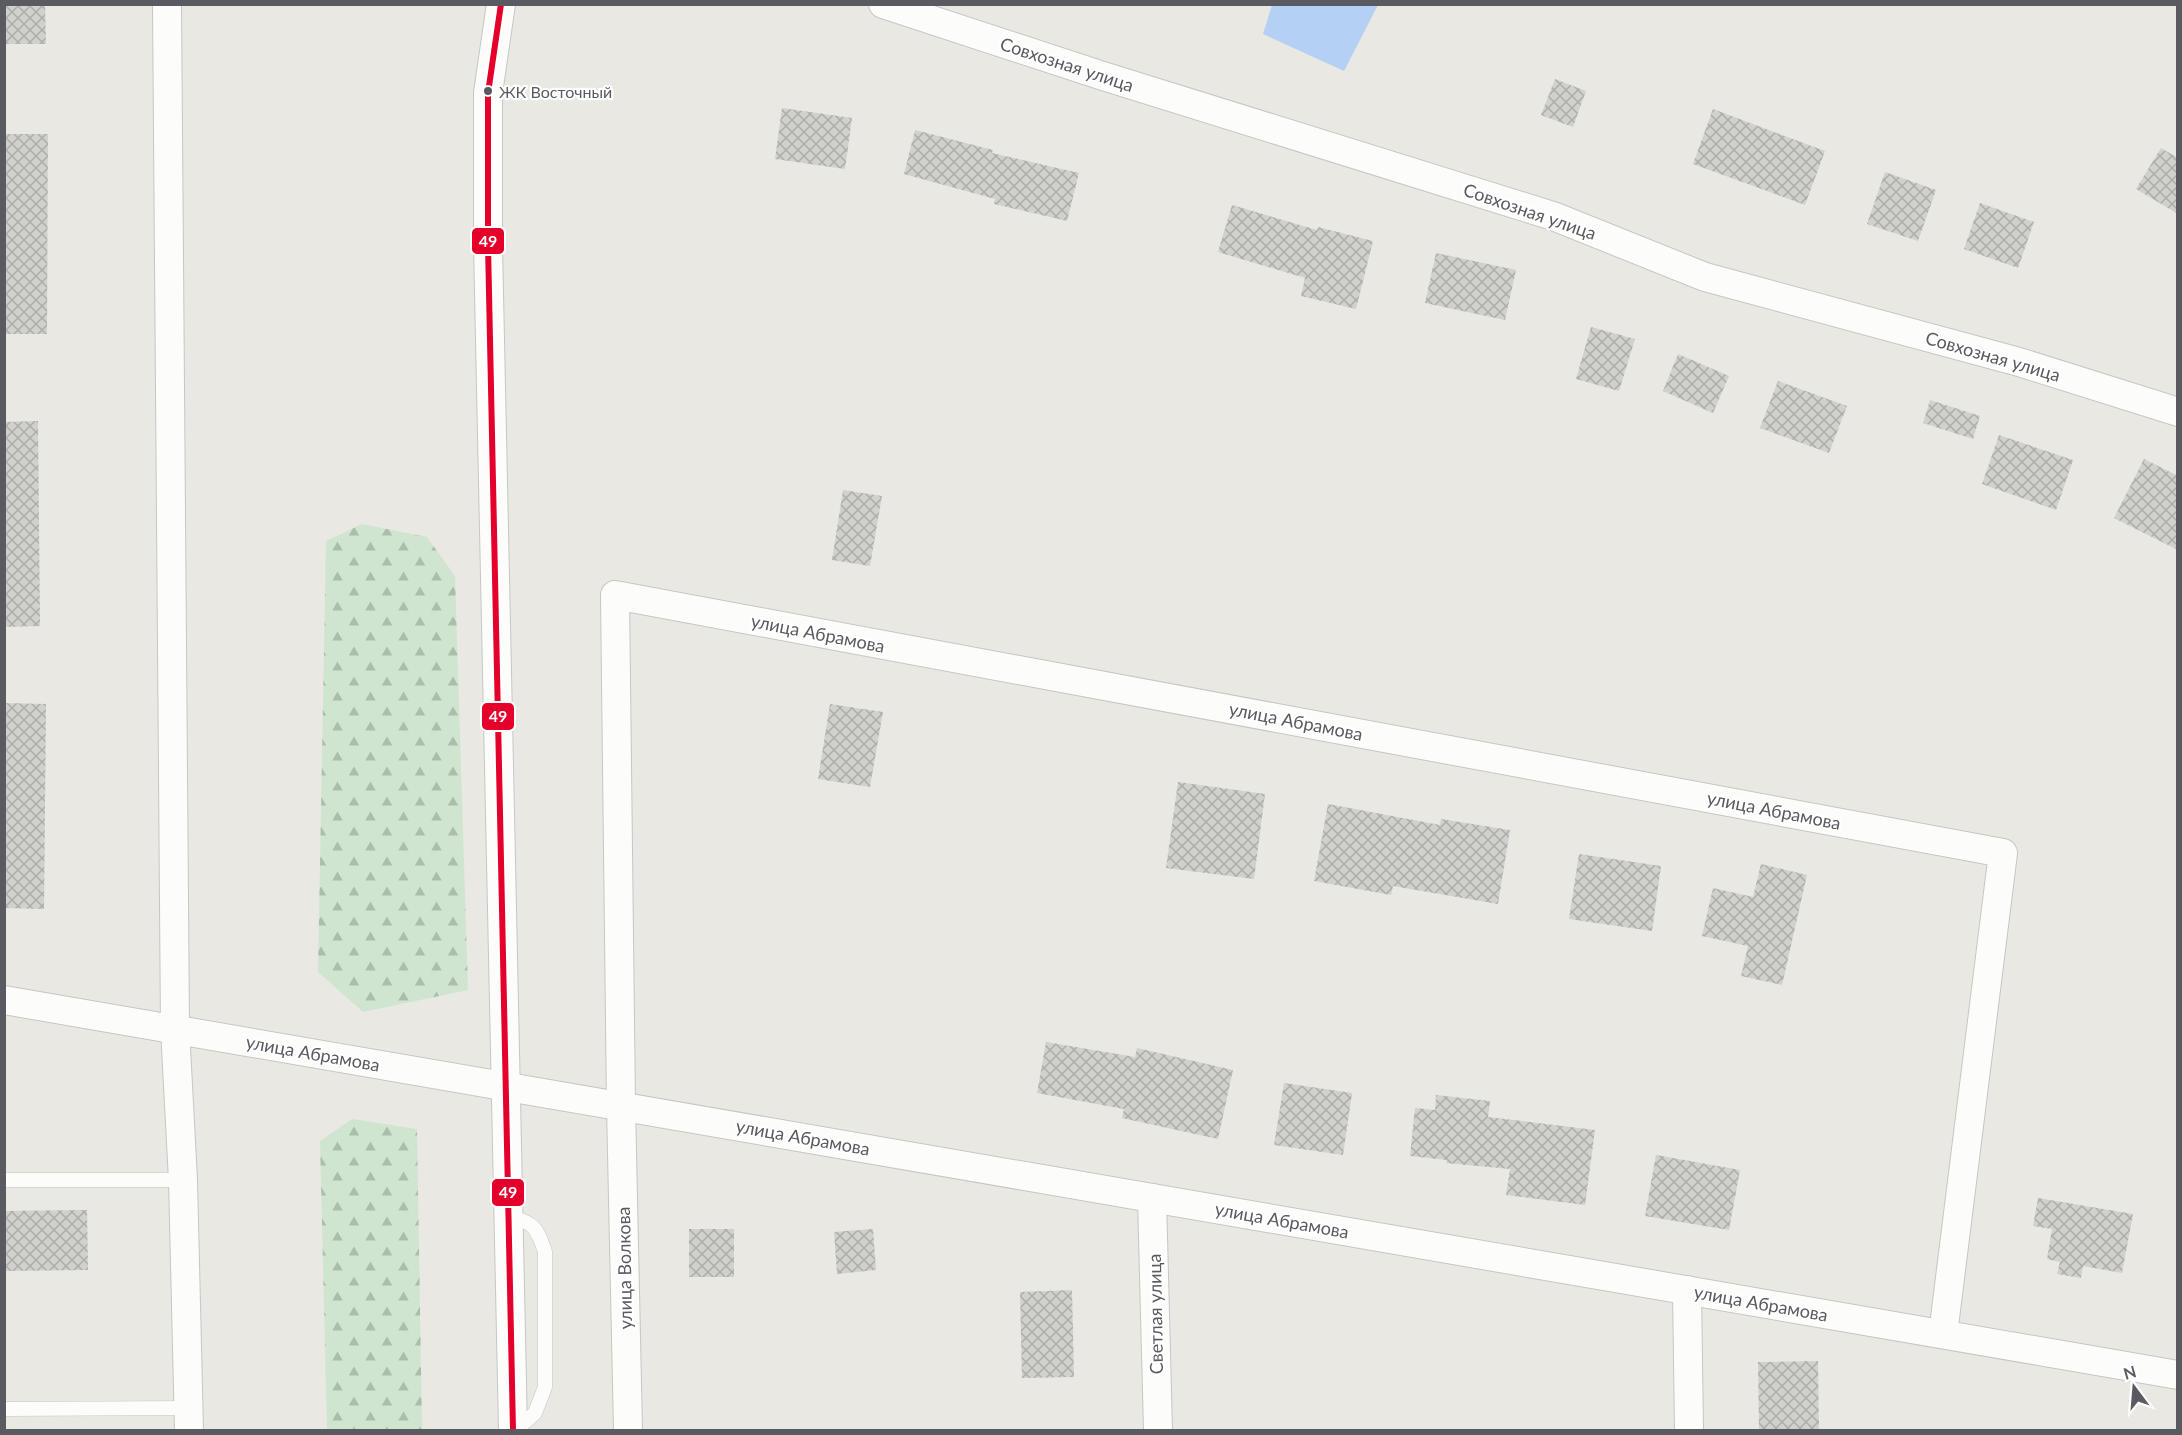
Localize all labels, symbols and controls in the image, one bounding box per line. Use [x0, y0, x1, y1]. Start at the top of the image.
street label: Совхозная улица [997, 32, 1137, 96]
place label: ЖК Восточный [499, 82, 612, 101]
marker: ЖК Восточный [482, 85, 494, 97]
street label: Совхозная улица [1461, 178, 1599, 244]
line badge: 49 [471, 227, 505, 255]
text: 49 [479, 231, 497, 250]
street label: Совхозная улица [1923, 326, 2063, 386]
street label: улица Абрамова [749, 609, 887, 657]
street label: улица Абрамова [1227, 697, 1365, 745]
line badge: 49 [481, 702, 515, 731]
text: 49 [489, 706, 507, 725]
street label: улица Абрамова [1705, 786, 1843, 834]
street label: улица Абрамова [244, 1030, 382, 1076]
street label: улица Абрамова [734, 1114, 872, 1160]
line badge: 49 [491, 1178, 525, 1207]
text: 49 [499, 1182, 517, 1201]
street label: улица Абрамова [1213, 1197, 1351, 1243]
street label: улица Волкова [612, 1206, 636, 1330]
street label: Светлая улица [1143, 1254, 1167, 1374]
street label: улица Абрамова [1692, 1280, 1830, 1326]
north arrow [2104, 1357, 2164, 1417]
text: N [2121, 1361, 2138, 1383]

